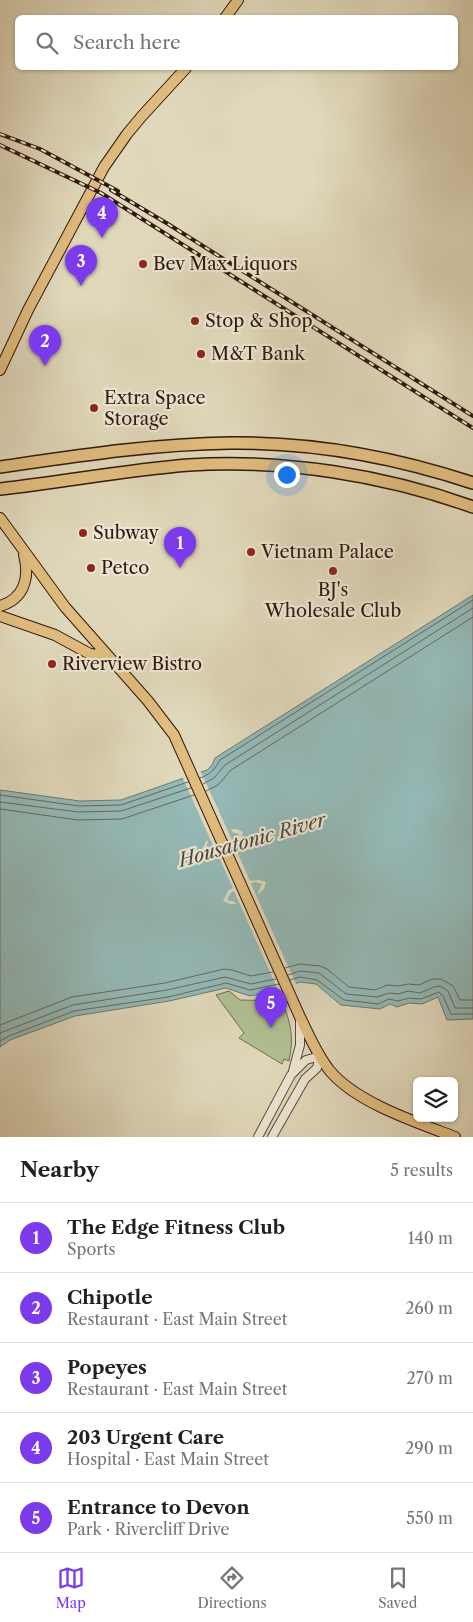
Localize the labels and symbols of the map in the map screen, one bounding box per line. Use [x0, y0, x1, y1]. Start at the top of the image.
pin: 4 [86, 197, 118, 238]
pin: 3 [65, 245, 97, 286]
place label: Bev Max Liquors [153, 253, 298, 275]
marker: Bev Max Liquors [137, 258, 149, 270]
place label: Stop & Shop [205, 310, 313, 332]
marker: Stop & Shop [189, 315, 201, 327]
pin: 2 [29, 325, 61, 366]
place label: M&T Bank [211, 343, 306, 365]
marker: M&T Bank [195, 348, 207, 360]
place label: Extra Space Storage [104, 387, 206, 430]
marker: Extra Space Storage [88, 402, 100, 414]
your location [274, 462, 300, 488]
place label: Subway [93, 522, 160, 544]
marker: Subway [77, 527, 89, 539]
pin: 1 [164, 527, 196, 568]
place label: Vietnam Palace [260, 541, 394, 563]
marker: Vietnam Palace [245, 546, 257, 558]
place label: Petco [101, 557, 149, 579]
marker: Petco [85, 562, 97, 574]
marker: BJ's Wholesale Club [327, 565, 339, 577]
place label: BJ's Wholesale Club [264, 579, 401, 622]
place label: Riverview Bistro [62, 653, 202, 675]
marker: Riverview Bistro [46, 658, 58, 670]
water label: Housatonic River [174, 808, 330, 873]
pin: 5 [255, 987, 287, 1028]

